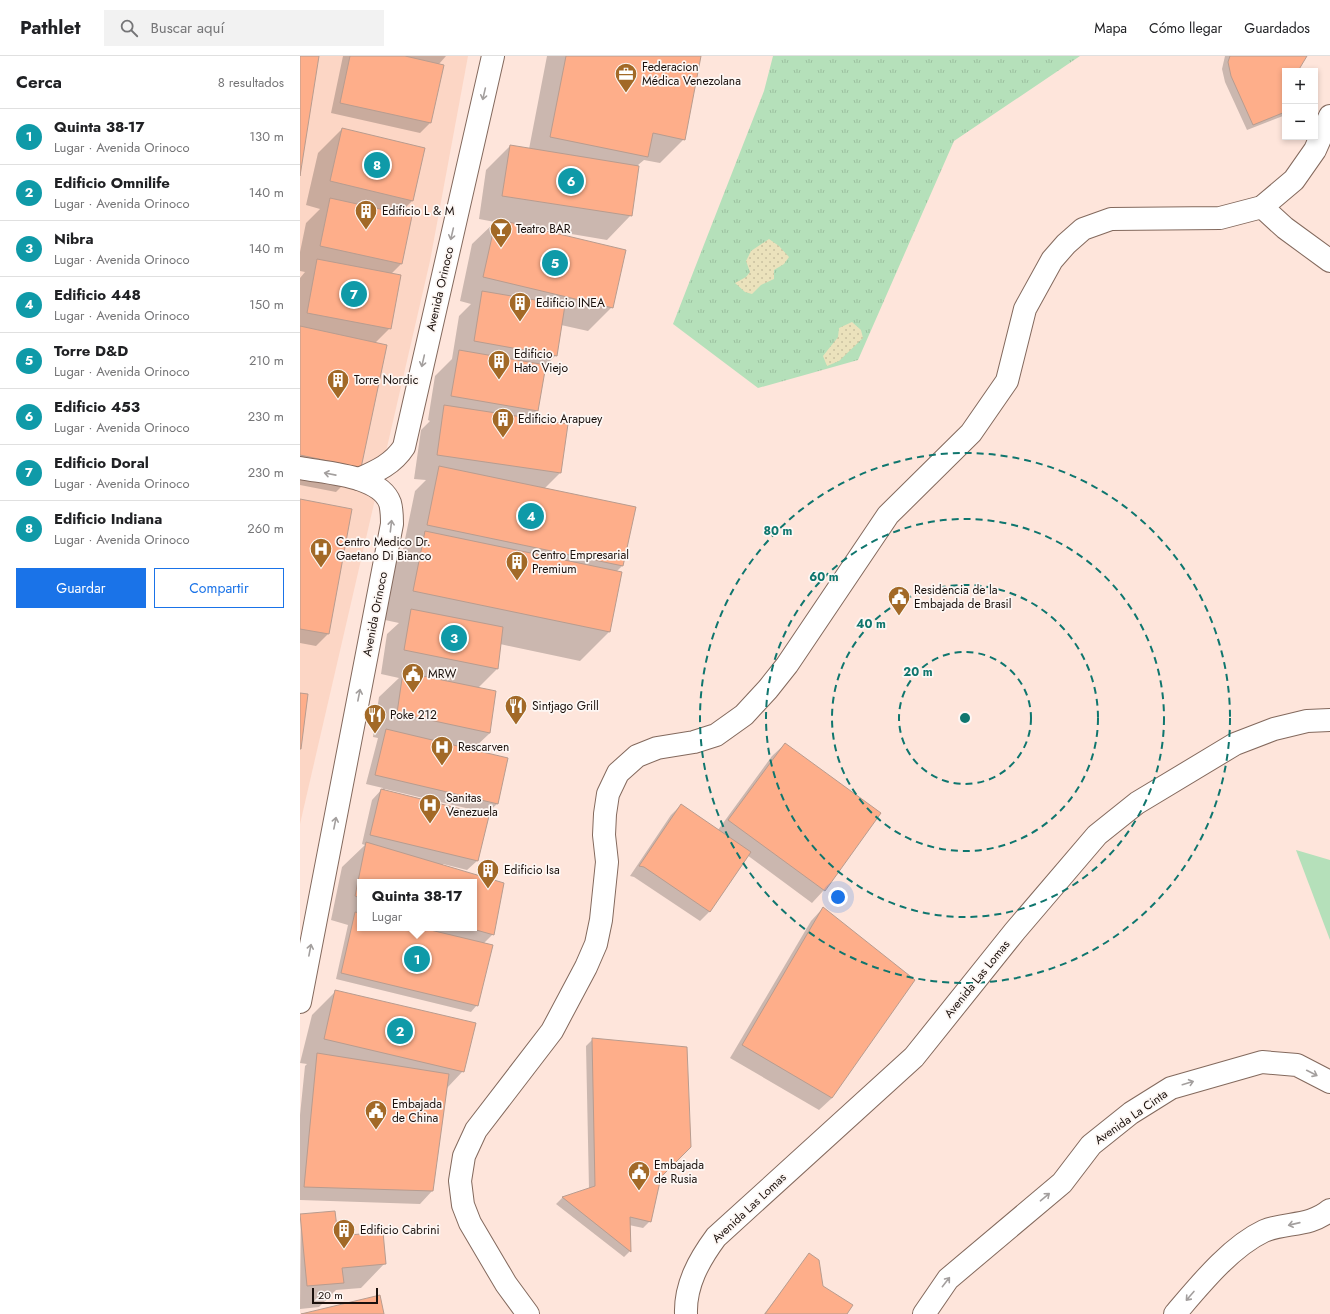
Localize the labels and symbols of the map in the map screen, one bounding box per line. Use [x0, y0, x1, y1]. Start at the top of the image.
place label: Federacion Médica Venezolana [642, 58, 741, 90]
office icon: Federacion Médica Venezolana [613, 61, 639, 94]
one-way arrow [480, 87, 488, 100]
pin: 8 [364, 150, 390, 180]
pin: 6 [558, 166, 584, 196]
building icon: Edificio L & M [353, 198, 379, 231]
place label: Edificio L & M [382, 202, 455, 220]
bar icon: Teatro BAR [488, 216, 514, 249]
place label: Teatro BAR [516, 220, 571, 238]
one-way arrow [448, 227, 456, 240]
street label: Avenida Orinoco [422, 245, 459, 333]
pin: 5 [542, 248, 568, 278]
pin: 7 [341, 279, 367, 309]
building icon: Edificio INEA [507, 290, 533, 323]
place label: Edificio INEA [536, 294, 605, 312]
place label: Edificio Hato Viejo [514, 345, 569, 377]
building icon: Edificio Hato Viejo [486, 348, 512, 381]
one-way arrow [419, 354, 426, 367]
building icon: Torre Nordic [325, 367, 351, 400]
place label: Torre Nordic [354, 371, 419, 389]
building icon: Edificio Arapuey [490, 406, 516, 439]
place label: Edificio Arapuey [518, 410, 603, 428]
one-way arrow [323, 469, 336, 477]
pin: 4 [518, 501, 544, 531]
one-way arrow [387, 520, 395, 533]
text: 80 m [764, 522, 793, 540]
place label: Centro Medico Dr. Gaetano Di Bianco [336, 533, 432, 565]
hospital icon: Centro Medico Dr. Gaetano Di Bianco [308, 536, 334, 569]
place label: Centro Empresarial Premium [532, 546, 629, 578]
building icon: Centro Empresarial Premium [504, 549, 530, 582]
text: 60 m [809, 568, 839, 586]
street label: Avenida Orinoco [358, 570, 392, 658]
place label: Residencia de la Embajada de Brasil [914, 581, 1011, 613]
public building icon: Residencia de la Embajada de Brasil [886, 584, 912, 617]
text: 40 m [856, 615, 886, 633]
pin: 3 [441, 623, 467, 653]
public building icon: MRW [400, 661, 426, 694]
text: 20 m [903, 663, 933, 681]
place label: MRW [428, 665, 456, 683]
one-way arrow [355, 689, 363, 702]
restaurant icon: Sintjago Grill [503, 693, 529, 726]
place label: Sintjago Grill [532, 697, 599, 715]
restaurant icon: Poke 212 [362, 702, 388, 735]
place label: Poke 212 [390, 706, 437, 724]
centre of rings [958, 711, 972, 725]
hospital icon: Rescarven [429, 734, 455, 767]
place label: Rescarven [458, 738, 509, 756]
place label: Sanitas Venezuela [446, 789, 498, 821]
hospital icon: Sanitas Venezuela [417, 792, 443, 825]
one-way arrow [331, 816, 339, 829]
building icon: Edificio Isa [475, 857, 501, 890]
place label: Edificio Isa [504, 861, 560, 879]
your location [828, 887, 848, 907]
street label: Avenida Las Lomas [940, 936, 1014, 1022]
one-way arrow [306, 944, 314, 957]
pin: 1 [404, 944, 430, 974]
pin: 2 [387, 1016, 413, 1046]
one-way arrow [1306, 1070, 1318, 1077]
one-way arrow [1181, 1079, 1194, 1086]
street label: Avenida La Cinta [1091, 1085, 1171, 1149]
place label: Embajada de China [392, 1095, 442, 1127]
public building icon: Embajada de China [363, 1098, 389, 1131]
place label: Embajada de Rusia [654, 1156, 704, 1188]
public building icon: Embajada de Rusia [626, 1159, 652, 1192]
street label: Avenida Las Lomas [708, 1169, 790, 1247]
one-way arrow [1039, 1193, 1050, 1202]
building icon: Edificio Cabrini [331, 1217, 357, 1250]
place label: Edificio Cabrini [360, 1221, 440, 1239]
one-way arrow [1288, 1221, 1301, 1229]
one-way arrow [942, 1277, 951, 1288]
scale bar [312, 1286, 378, 1305]
one-way arrow [1186, 1291, 1195, 1302]

